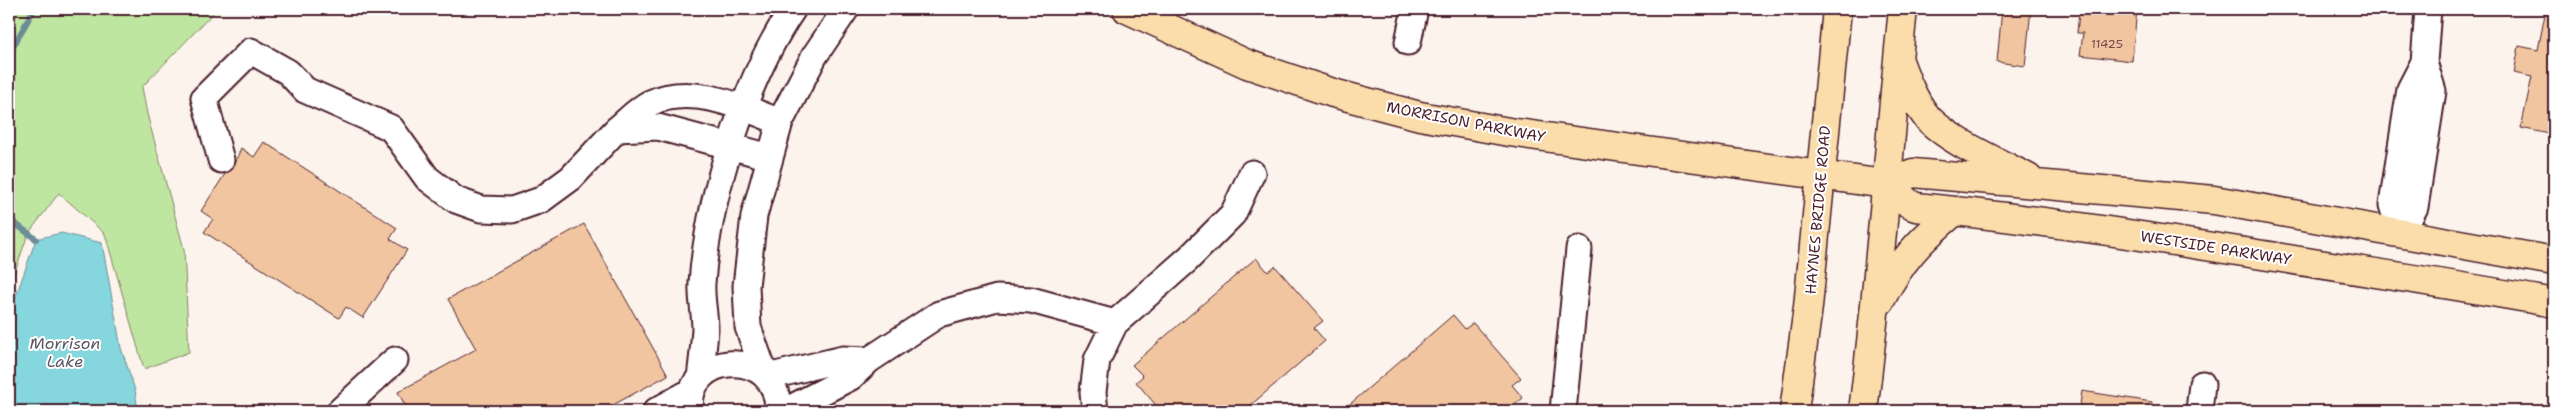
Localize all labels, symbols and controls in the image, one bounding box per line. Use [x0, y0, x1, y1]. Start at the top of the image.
house number: 11425 [2091, 36, 2123, 52]
street label: MORRISON PARKWAY [1385, 97, 1547, 147]
street label: HAYNES BRIDGE ROAD [1801, 125, 1835, 295]
street label: WESTSIDE PARKWAY [2139, 226, 2293, 270]
water label: Morrison Lake [30, 333, 100, 372]

